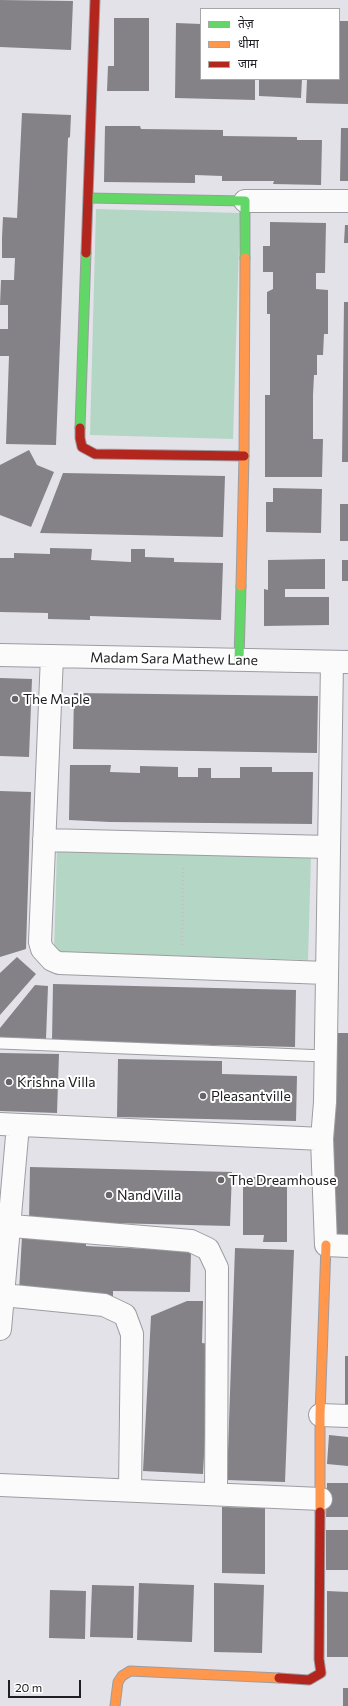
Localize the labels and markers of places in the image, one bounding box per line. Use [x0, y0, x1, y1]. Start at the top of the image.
place label: The Maple [23, 691, 90, 707]
marker: The Maple [10, 694, 20, 704]
place label: Krishna Villa [17, 1074, 96, 1090]
marker: Krishna Villa [4, 1077, 14, 1087]
place label: Pleasantville [211, 1088, 291, 1104]
marker: Pleasantville [198, 1091, 208, 1101]
place label: The Dreamhouse [229, 1172, 337, 1188]
marker: The Dreamhouse [216, 1175, 226, 1185]
place label: Nand Villa [117, 1187, 181, 1203]
marker: Nand Villa [104, 1190, 114, 1200]

